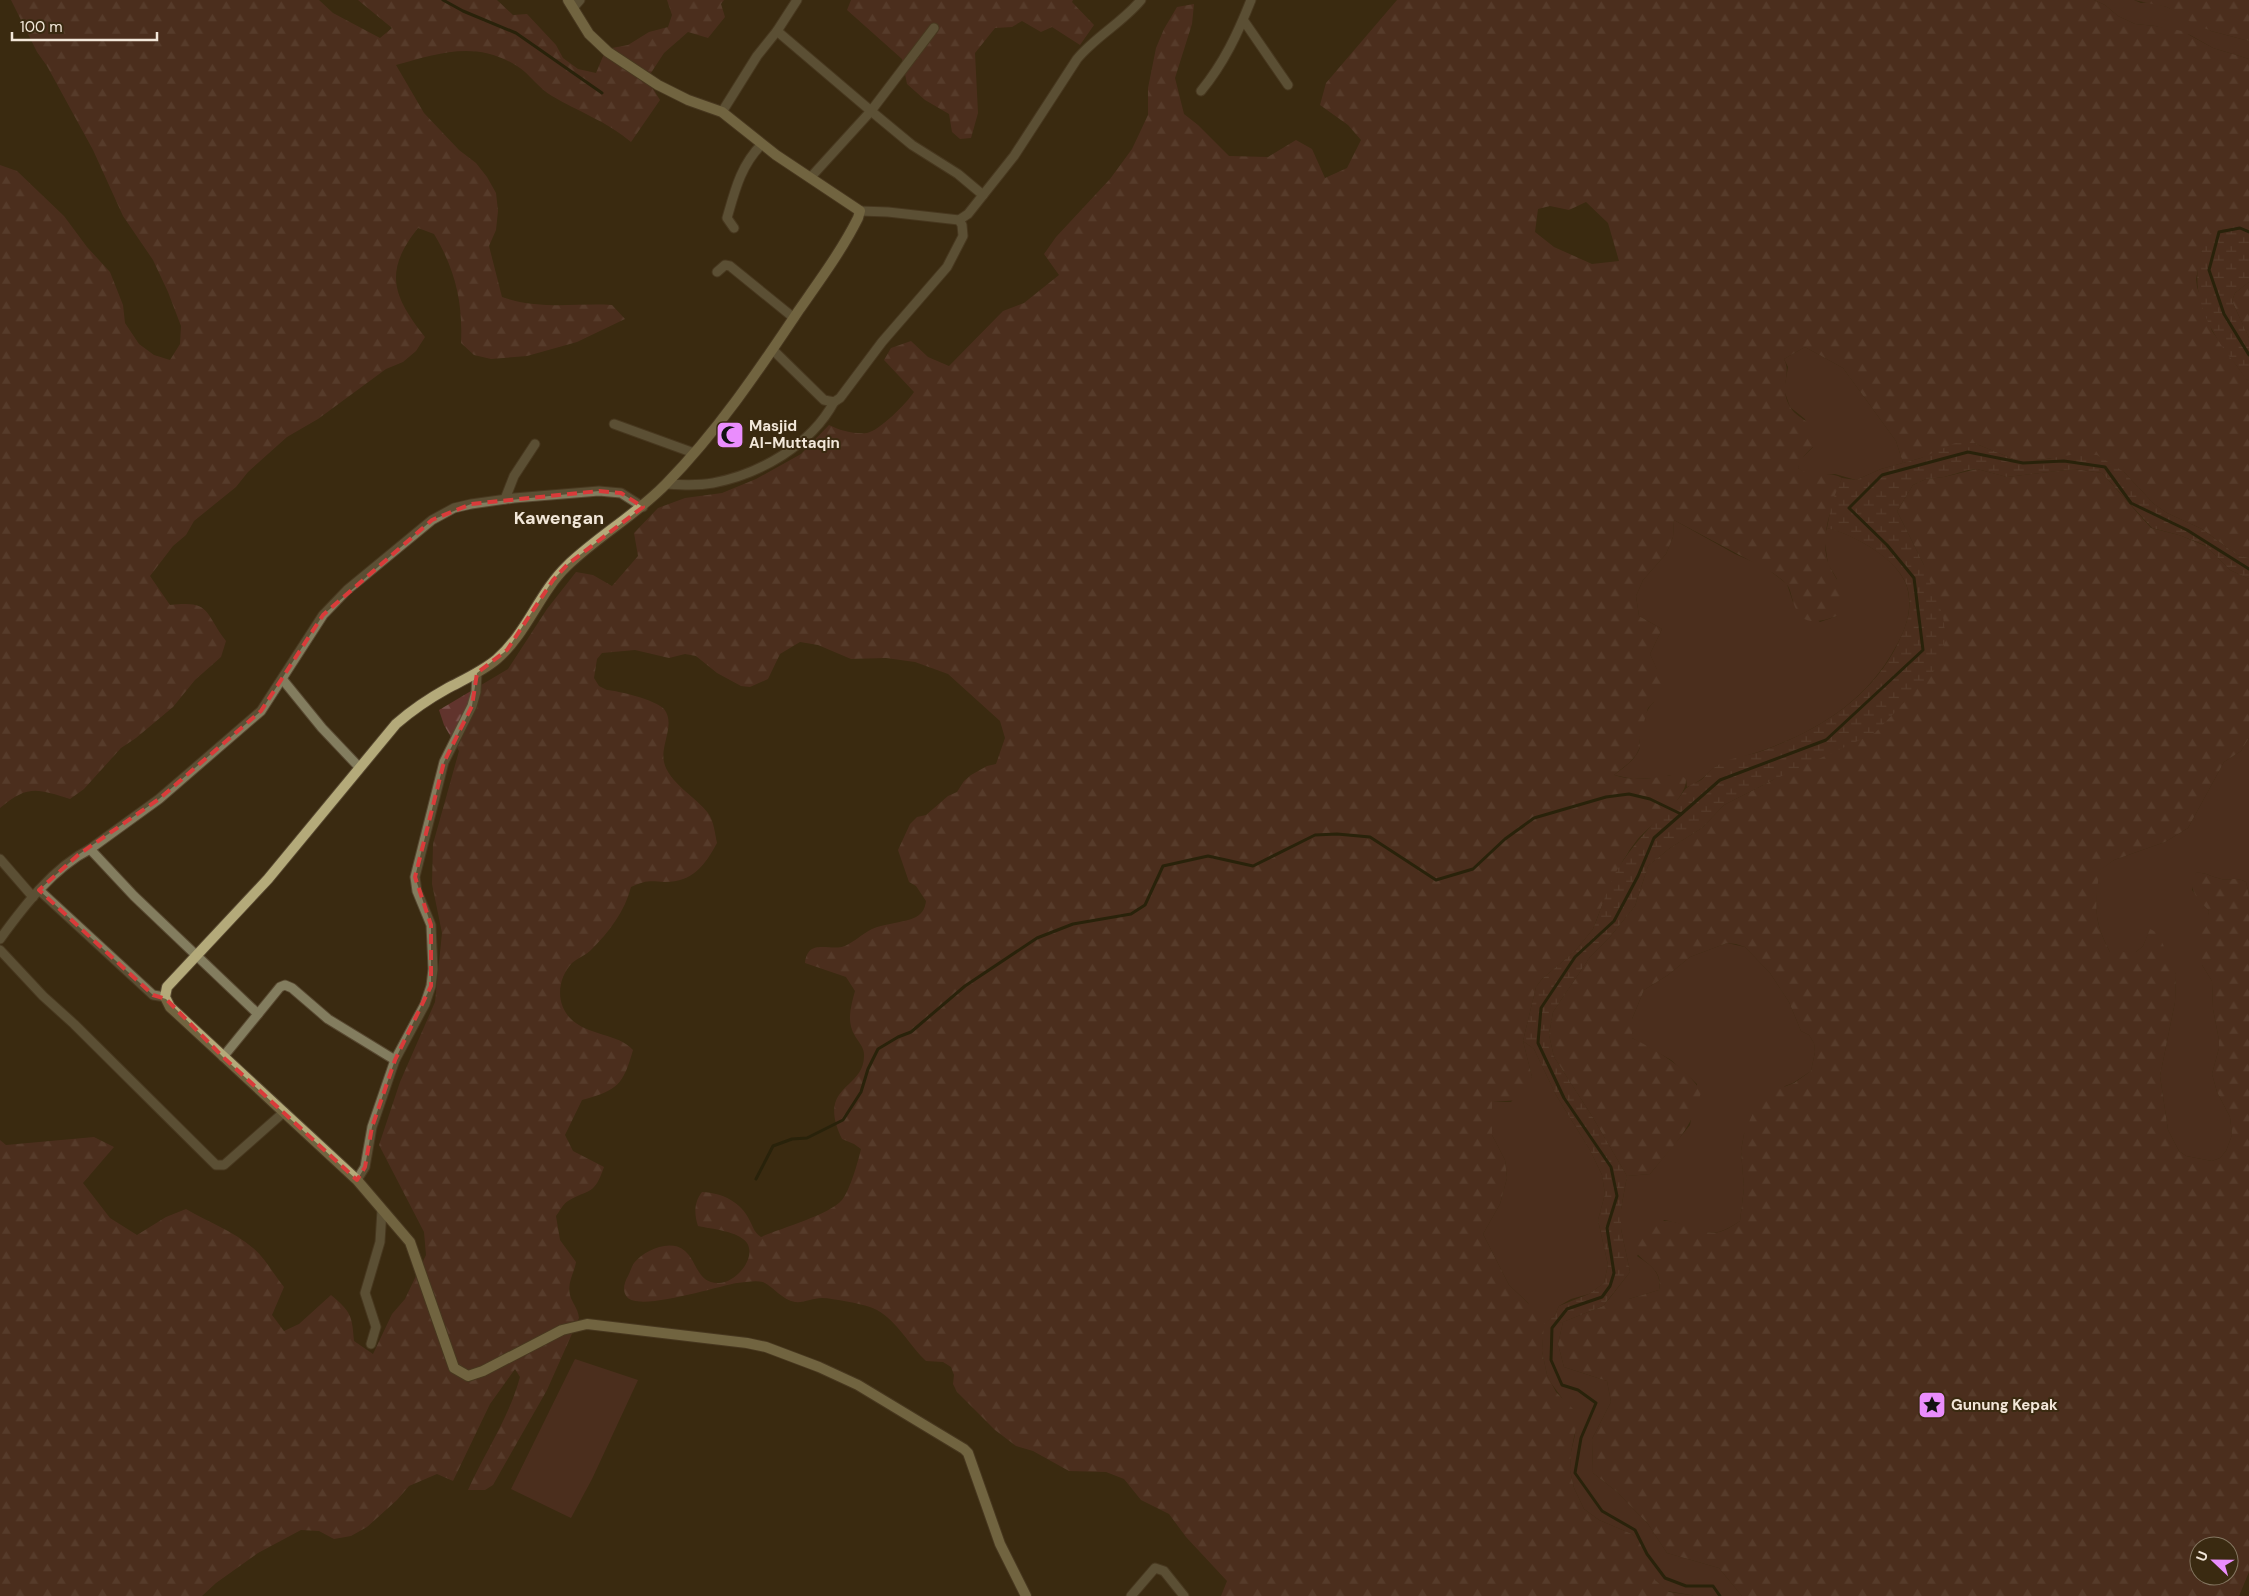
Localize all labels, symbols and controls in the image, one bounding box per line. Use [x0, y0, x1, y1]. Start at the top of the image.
scale bar [12, 10, 158, 42]
text: 100 m [20, 17, 63, 37]
place label: Masjid Al-Muttaqin [749, 416, 840, 453]
mosque icon: Masjid Al-Muttaqin [715, 420, 745, 450]
district label: Kawengan [514, 506, 604, 530]
place icon: Gunung Kepak [1917, 1390, 1947, 1420]
place label: Gunung Kepak [1951, 1395, 2058, 1415]
north arrow [2189, 1536, 2239, 1586]
text: U [2192, 1548, 2212, 1564]

